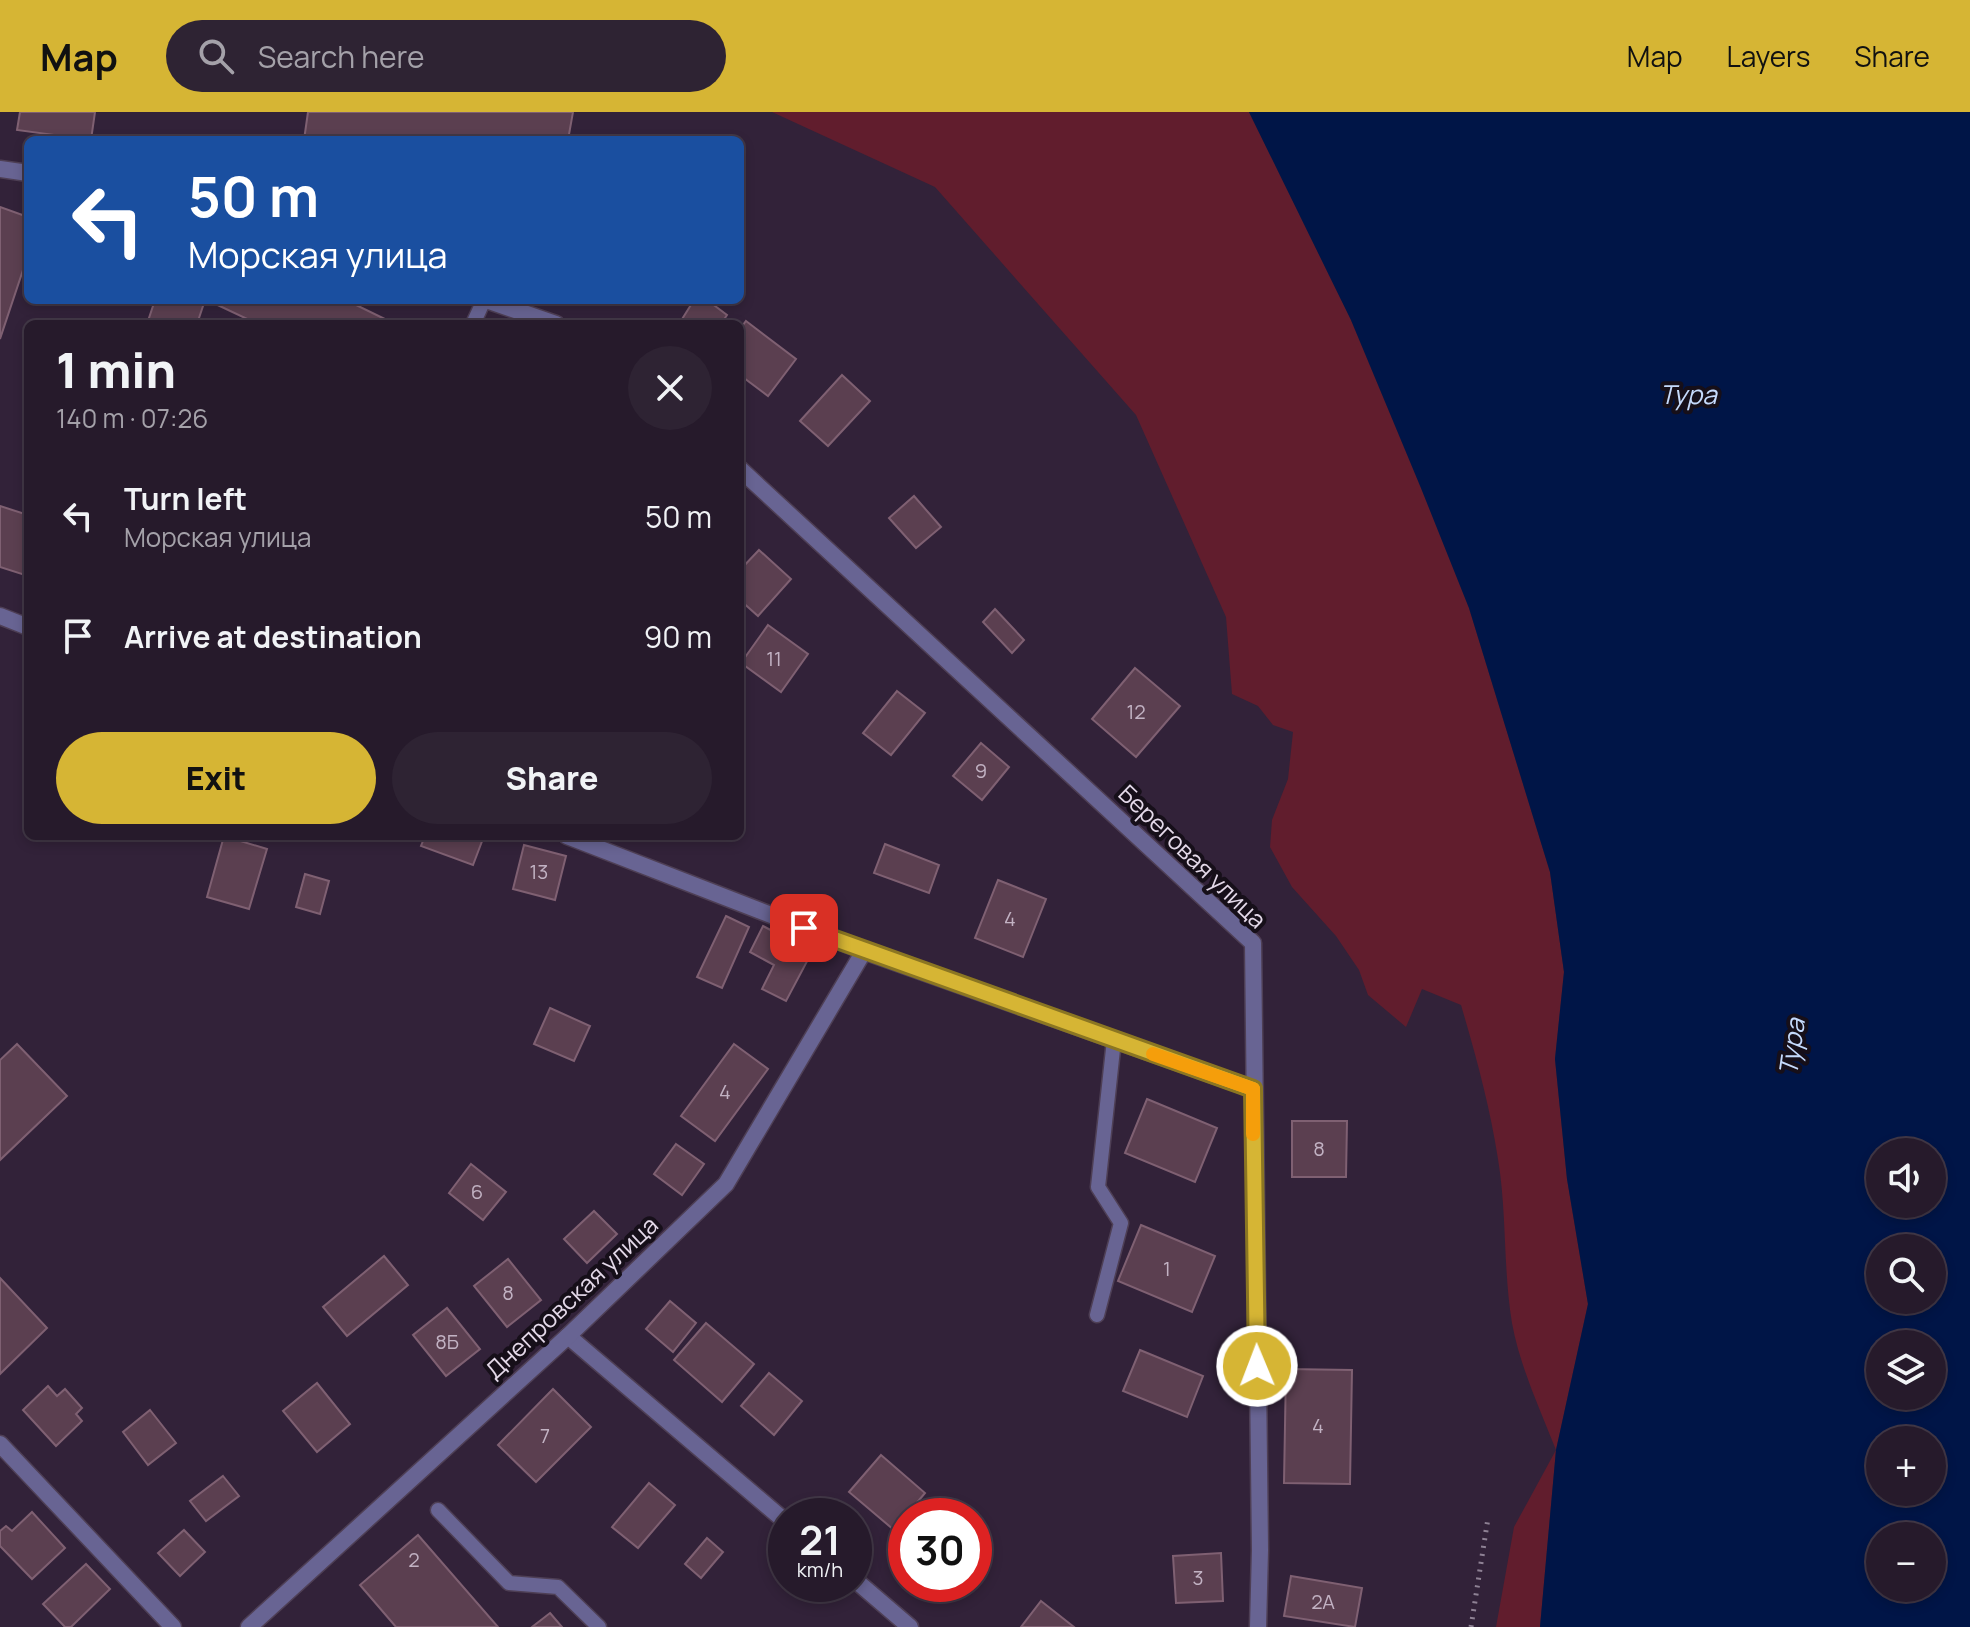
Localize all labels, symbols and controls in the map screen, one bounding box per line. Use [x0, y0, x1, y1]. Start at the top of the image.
search box [166, 20, 726, 92]
text: Map [40, 30, 118, 82]
icon: search [194, 34, 238, 78]
text: Search here [258, 36, 425, 77]
text: Map [1627, 37, 1683, 75]
text: Layers [1727, 37, 1810, 75]
text: Share [1854, 37, 1930, 75]
text: 50 m [188, 157, 319, 234]
icon: left [56, 168, 160, 272]
text: Морская улица [188, 230, 447, 279]
text: 1 min [56, 337, 176, 402]
button: close [628, 346, 712, 430]
water label: Тура [1659, 376, 1718, 412]
text: 140 m · 07:26 [56, 400, 209, 436]
text: Turn left [124, 478, 247, 519]
icon: left [56, 494, 100, 538]
text: 50 m [645, 496, 712, 537]
text: Морская улица [124, 519, 311, 555]
icon: arrive [56, 614, 100, 658]
text: Arrive at destination [124, 616, 422, 657]
text: 90 m [644, 616, 712, 657]
house number: 11 [766, 645, 782, 672]
house number: 12 [1126, 698, 1146, 725]
button: Exit [56, 732, 376, 824]
button: Share [392, 732, 712, 824]
house number: 9 [975, 757, 987, 784]
street label: Береговая улица [1112, 777, 1274, 935]
house number: 13 [530, 858, 548, 885]
pin [770, 894, 838, 962]
house number: 4 [1004, 905, 1016, 932]
icon: arrive [782, 906, 826, 950]
water label: Тура [1769, 1014, 1813, 1078]
house number: 4 [719, 1078, 731, 1105]
house number: 8 [1313, 1135, 1325, 1162]
map controls [1866, 1138, 1946, 1602]
button: sound [1866, 1138, 1946, 1218]
house number: 6 [471, 1178, 483, 1205]
street label: Днепровская улица [477, 1208, 665, 1386]
button: search [1866, 1234, 1946, 1314]
house number: 1 [1163, 1255, 1171, 1282]
house number: 8 [502, 1279, 514, 1306]
position arrow [1215, 1324, 1299, 1408]
house number: 8Б [435, 1328, 459, 1355]
button: layers [1866, 1330, 1946, 1410]
house number: 4 [1312, 1412, 1324, 1439]
house number: 7 [540, 1422, 550, 1449]
button: + [1866, 1426, 1946, 1506]
speed limit sign: 30 [888, 1498, 992, 1602]
text: 21 [799, 1512, 841, 1567]
button: − [1866, 1522, 1946, 1602]
house number: 2 [408, 1546, 420, 1573]
text: km/h [797, 1556, 843, 1583]
house number: 3 [1192, 1564, 1204, 1591]
house number: 2А [1311, 1588, 1335, 1615]

